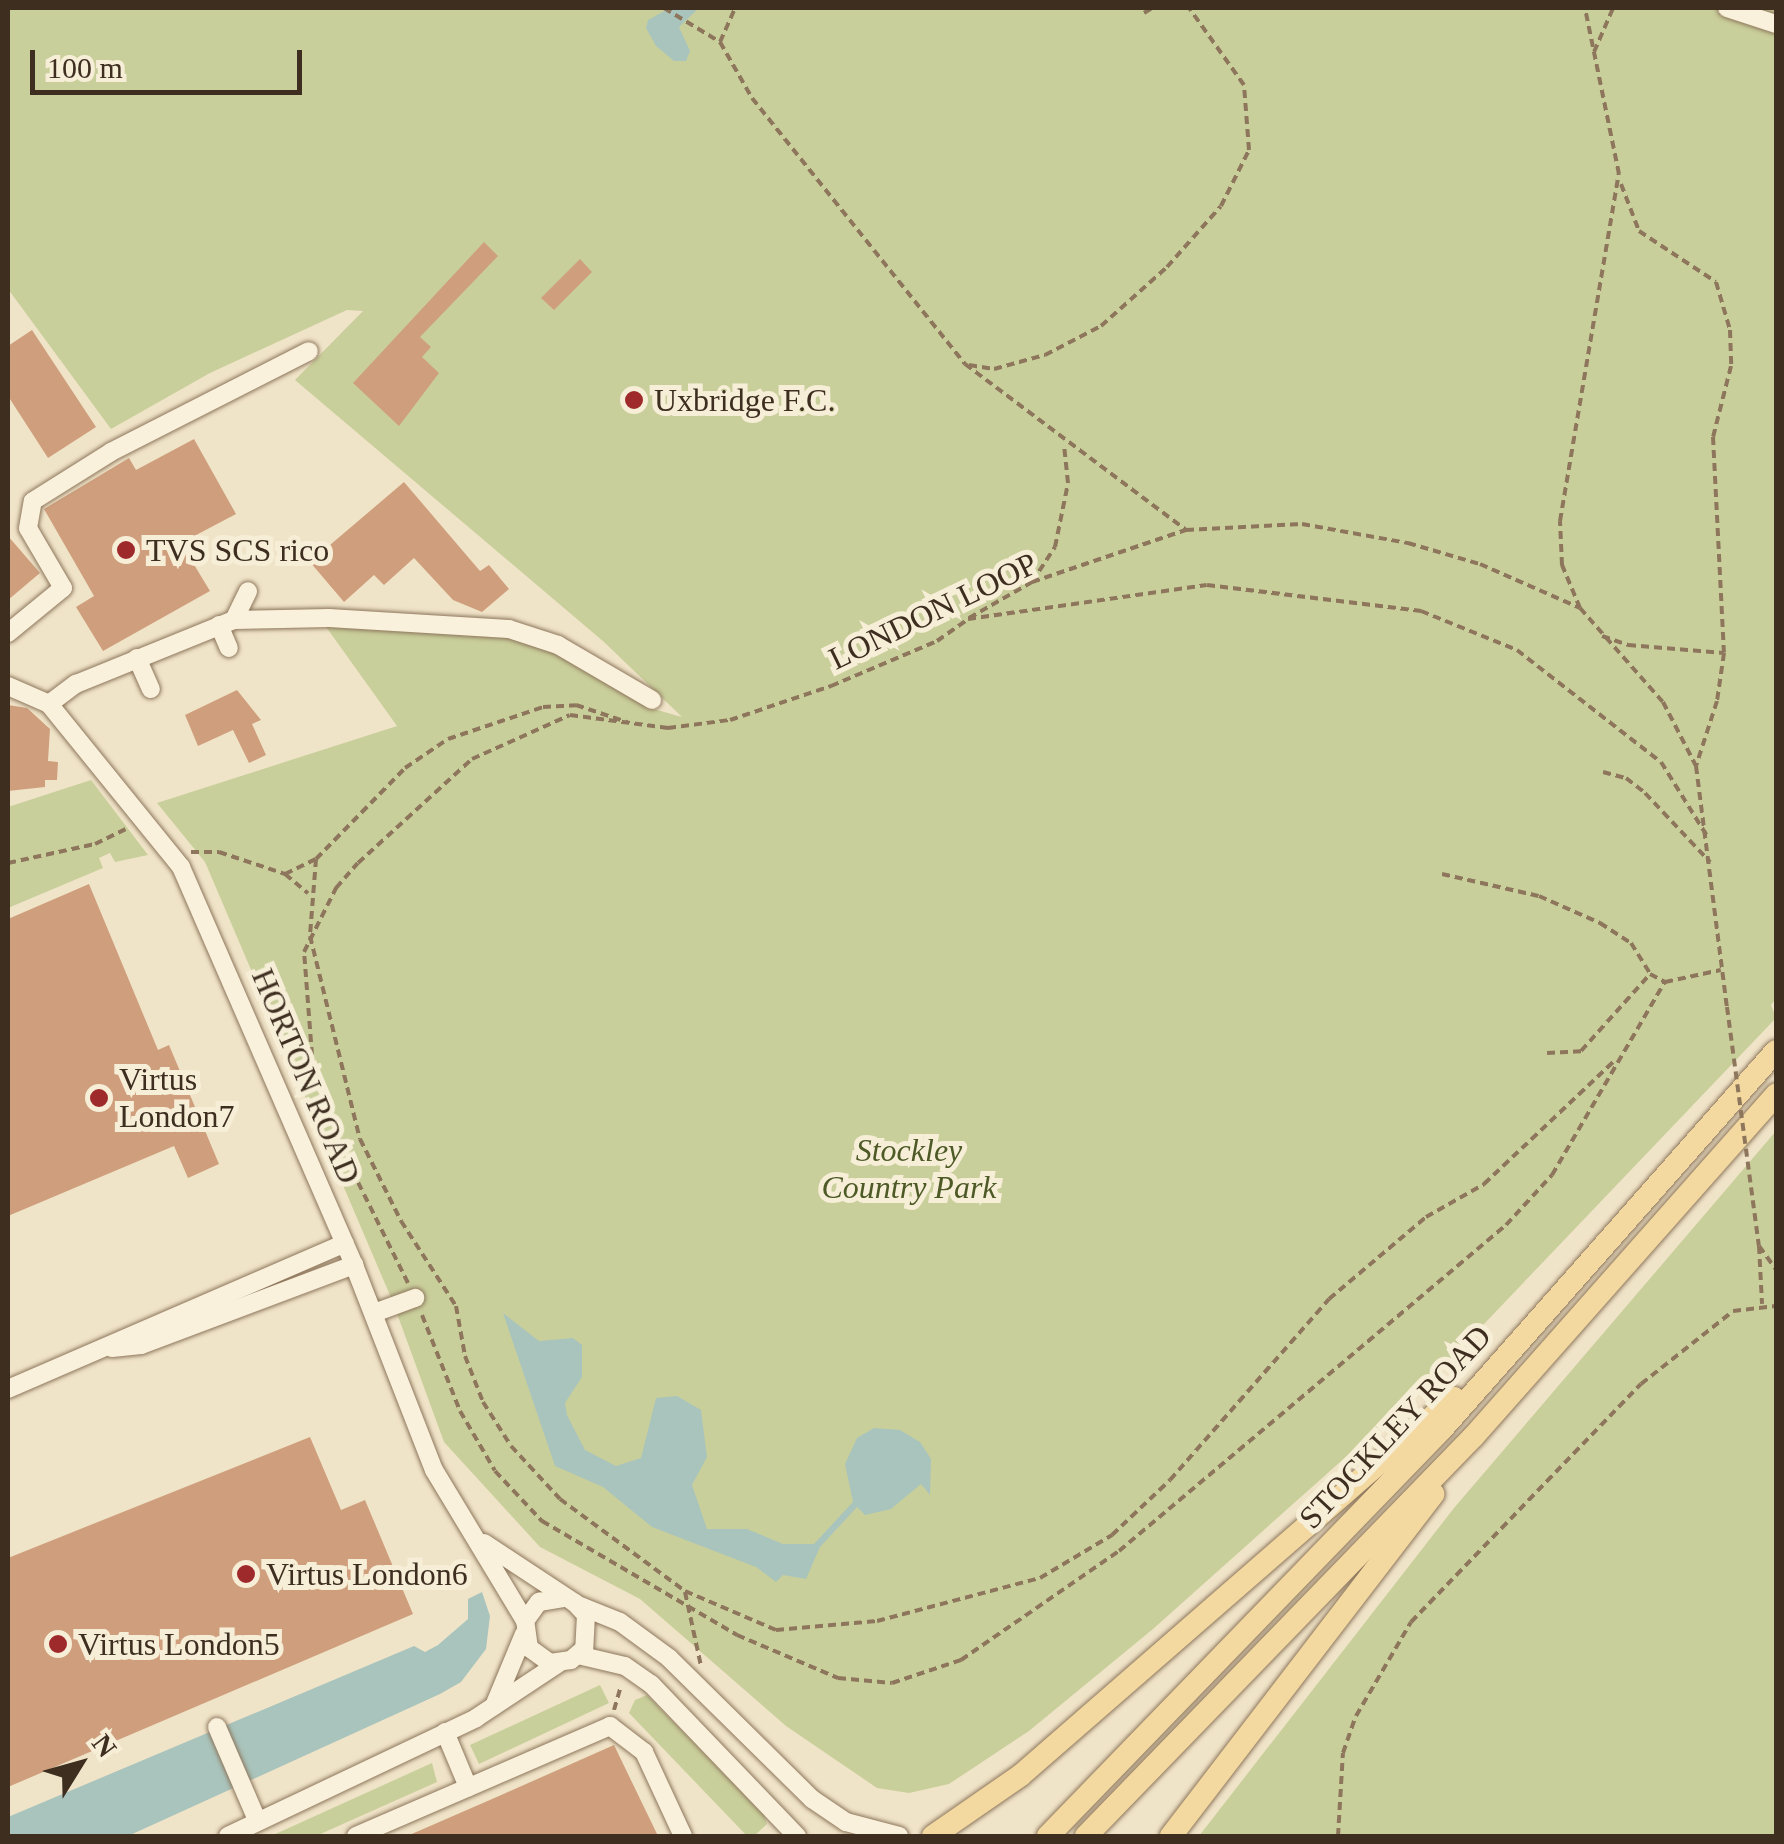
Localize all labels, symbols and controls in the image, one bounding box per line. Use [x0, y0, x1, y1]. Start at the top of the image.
scale bar [35, 30, 308, 92]
text: 100 m [47, 51, 123, 84]
place label: Uxbridge F.C. [654, 381, 835, 419]
marker: Uxbridge F.C. [623, 389, 645, 411]
place label: TVS SCS rico [146, 531, 329, 569]
marker: TVS SCS rico [115, 539, 137, 561]
street label: LONDON LOOP [823, 544, 1043, 678]
street label: HORTON ROAD [243, 963, 369, 1189]
place label: Virtus London7 [119, 1061, 235, 1136]
marker: Virtus London7 [88, 1087, 110, 1109]
park label: Stockley Country Park [821, 1132, 997, 1207]
street label: STOCKLEY ROAD [1291, 1317, 1499, 1537]
place label: Virtus London6 [266, 1555, 468, 1593]
marker: Virtus London6 [235, 1563, 257, 1585]
place label: Virtus London5 [78, 1625, 280, 1663]
marker: Virtus London5 [47, 1633, 69, 1655]
north arrow [30, 1714, 130, 1814]
text: N [86, 1728, 123, 1763]

